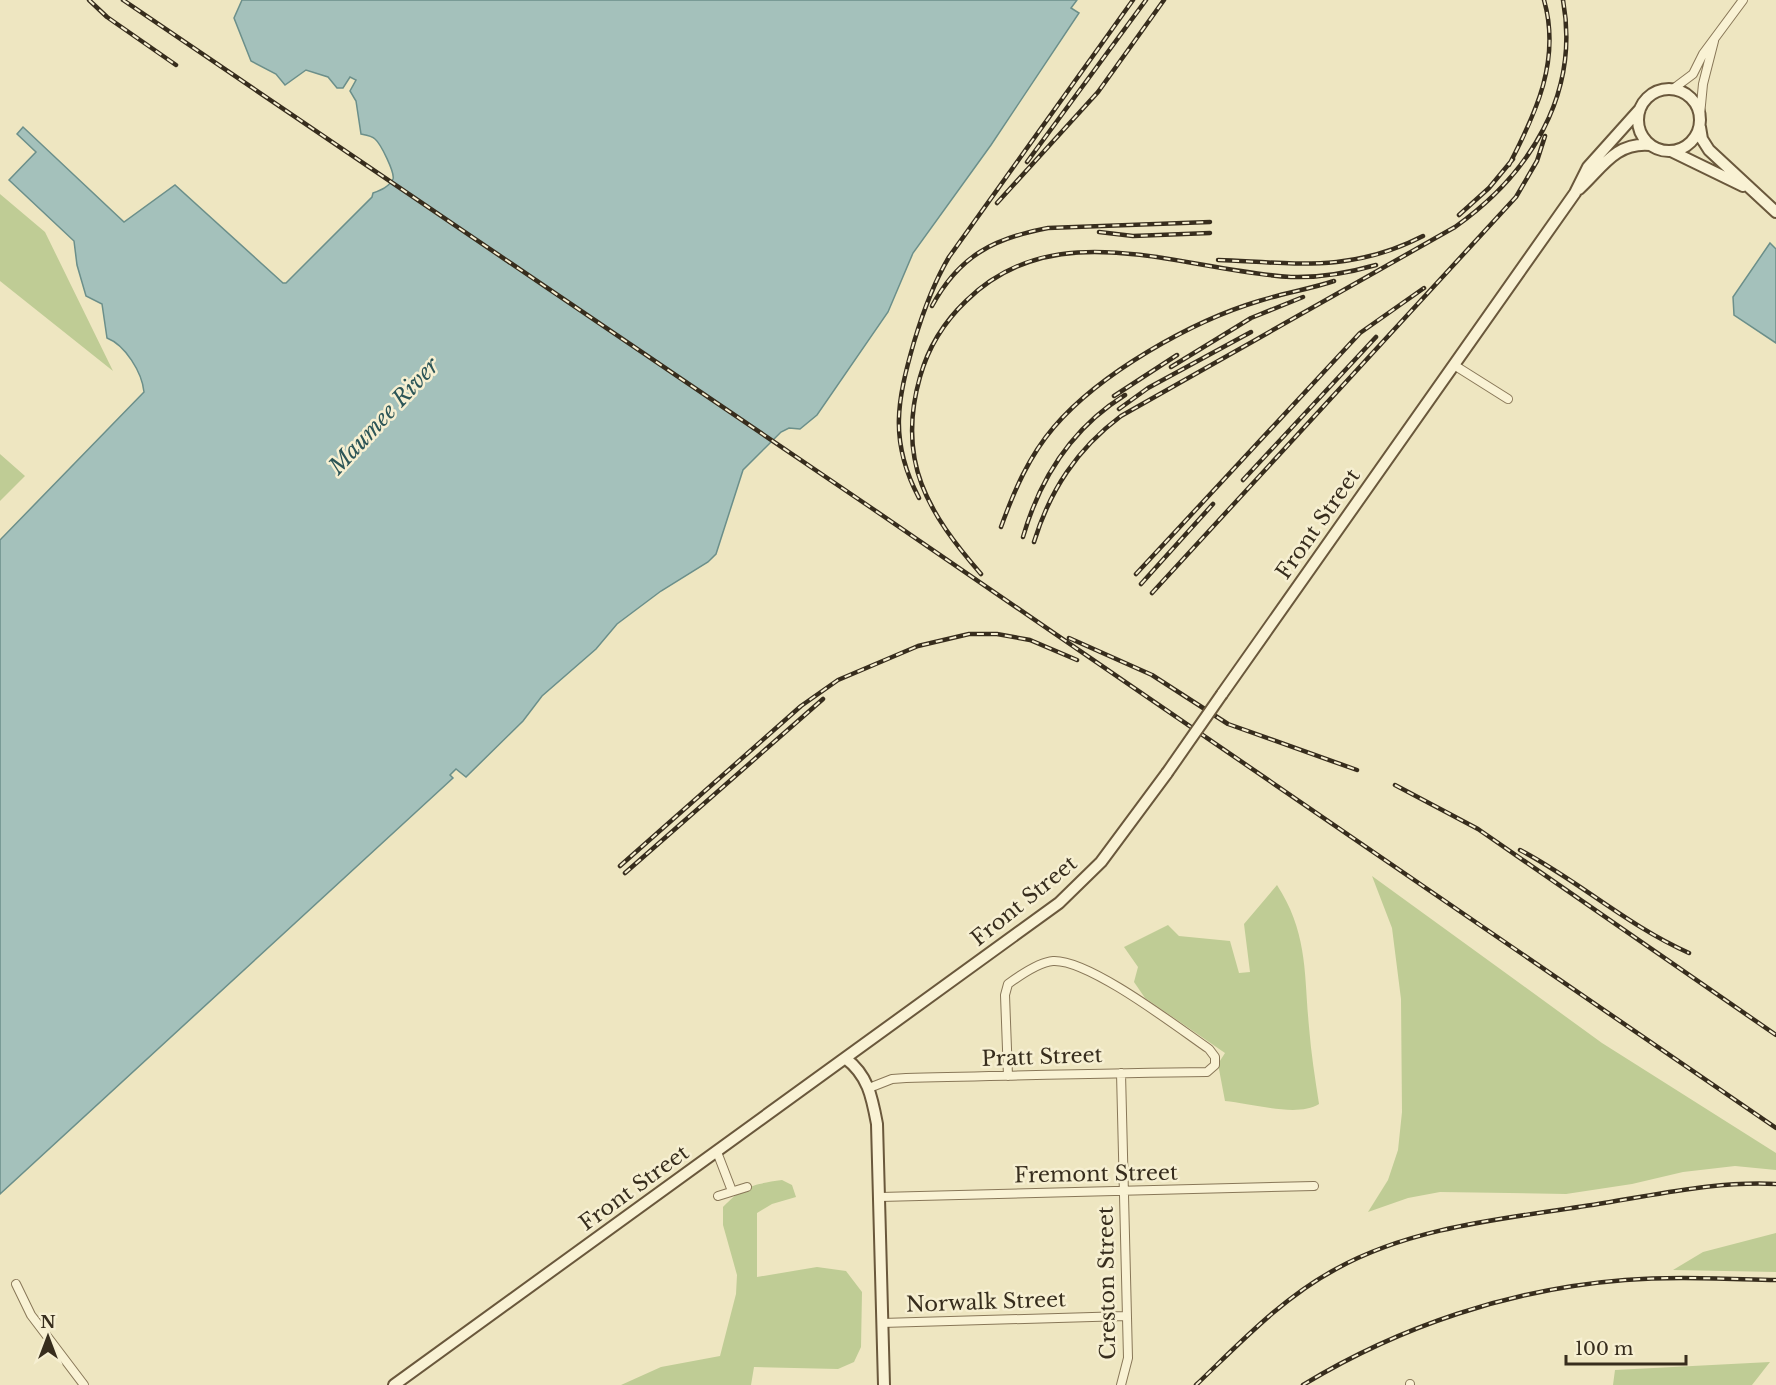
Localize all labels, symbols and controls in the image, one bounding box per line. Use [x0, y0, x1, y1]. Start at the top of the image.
water label: Maumee River [323, 352, 445, 481]
street label: Front Street [1270, 464, 1366, 584]
street label: Front Street [966, 850, 1082, 952]
street label: Pratt Street [981, 1042, 1103, 1072]
street label: Front Street [574, 1140, 694, 1236]
street label: Fremont Street [1014, 1160, 1178, 1188]
street label: Creston Street [1093, 1206, 1121, 1360]
street label: Norwalk Street [906, 1286, 1066, 1318]
north arrow [18, 1307, 78, 1367]
text: N [40, 1312, 56, 1332]
scale bar [1566, 1328, 1686, 1366]
text: 100 m [1575, 1338, 1633, 1360]

